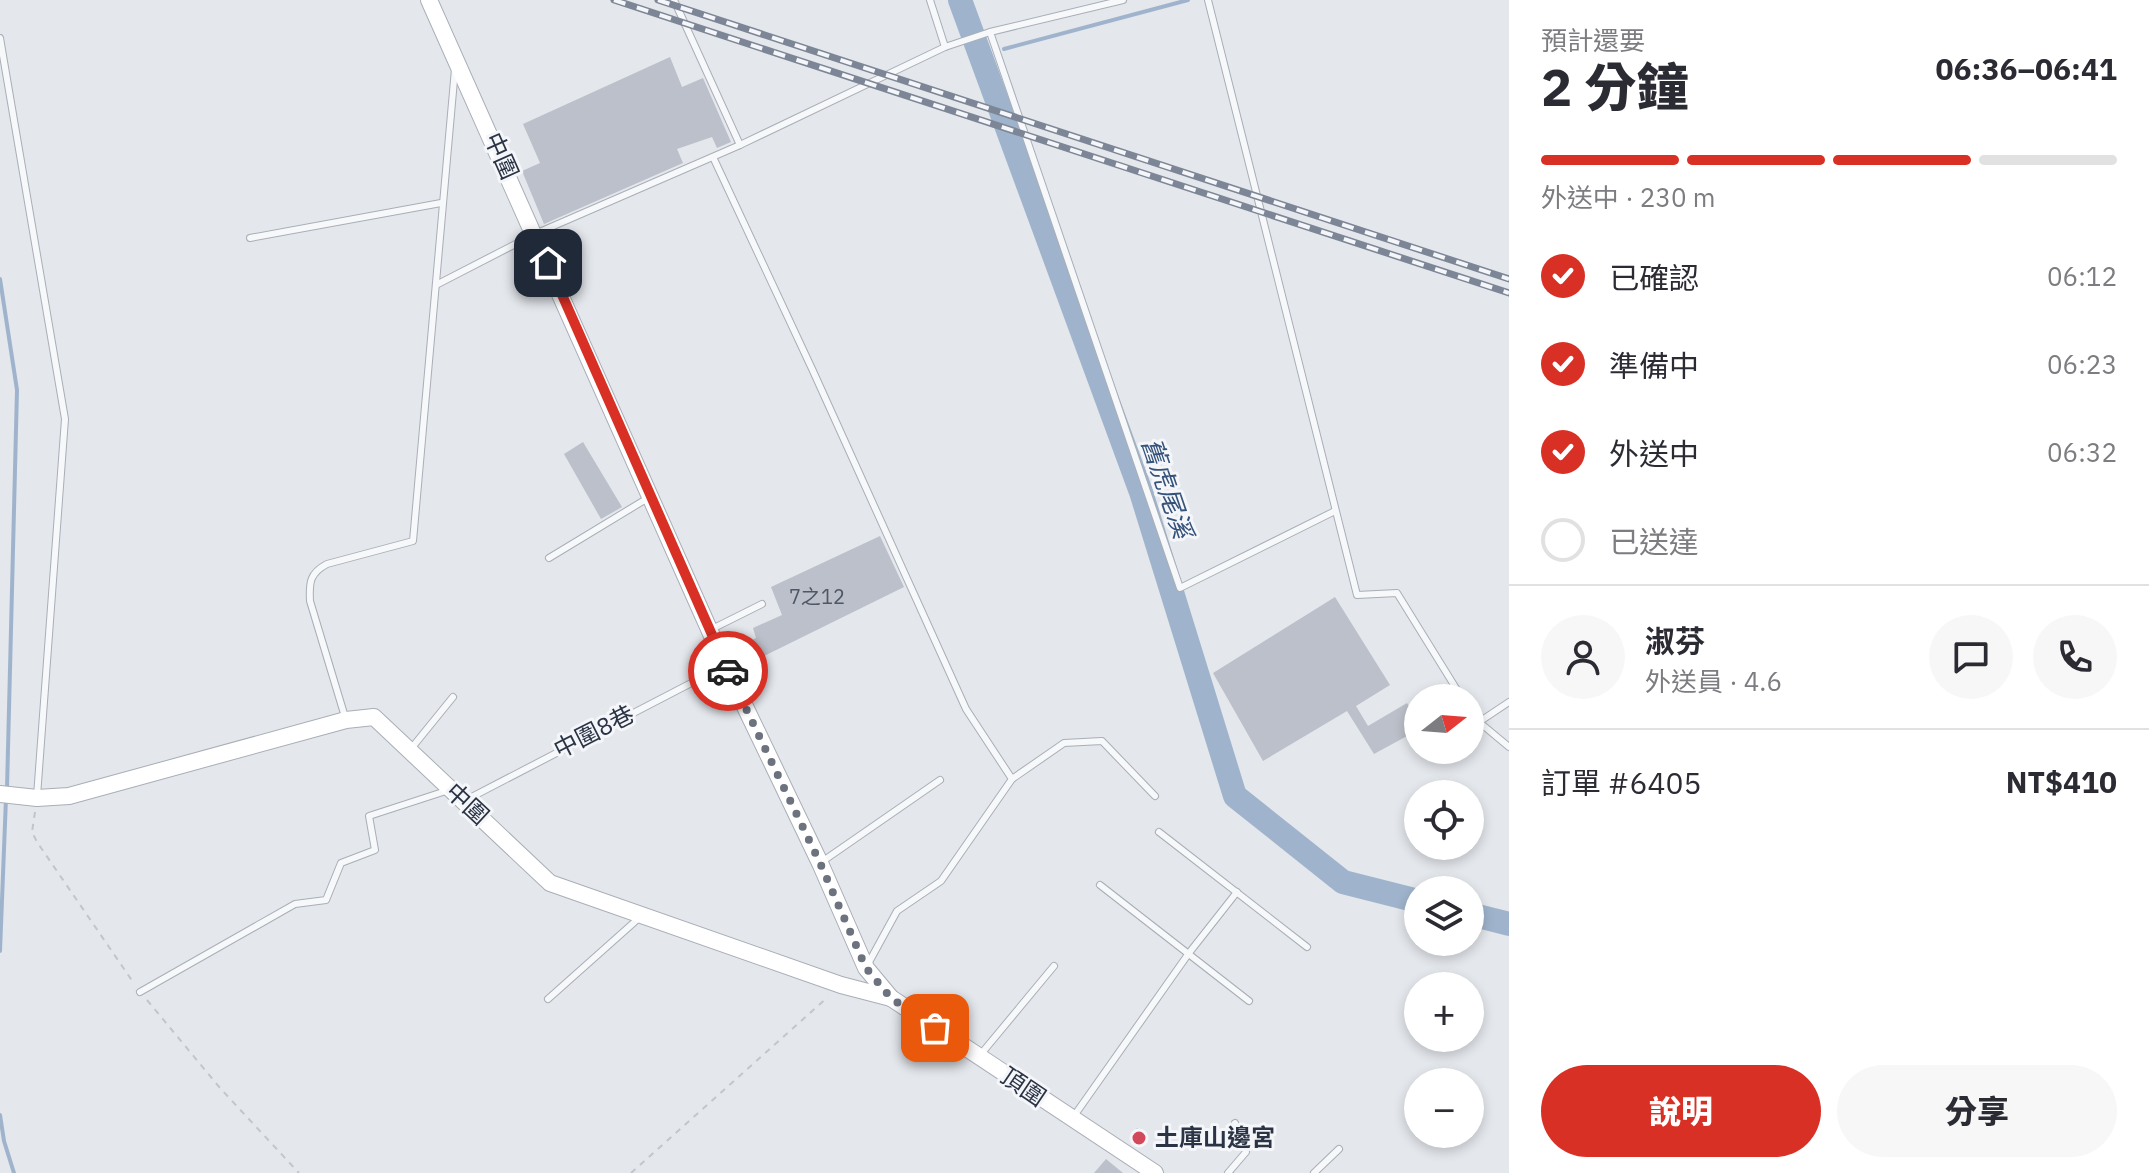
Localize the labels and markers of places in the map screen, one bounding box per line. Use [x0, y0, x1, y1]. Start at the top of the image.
pin [514, 229, 582, 297]
pin [901, 994, 969, 1062]
place label: 土庫山邊宮 [1155, 1121, 1275, 1153]
marker: 土庫山邊宮 [1130, 1129, 1148, 1147]

